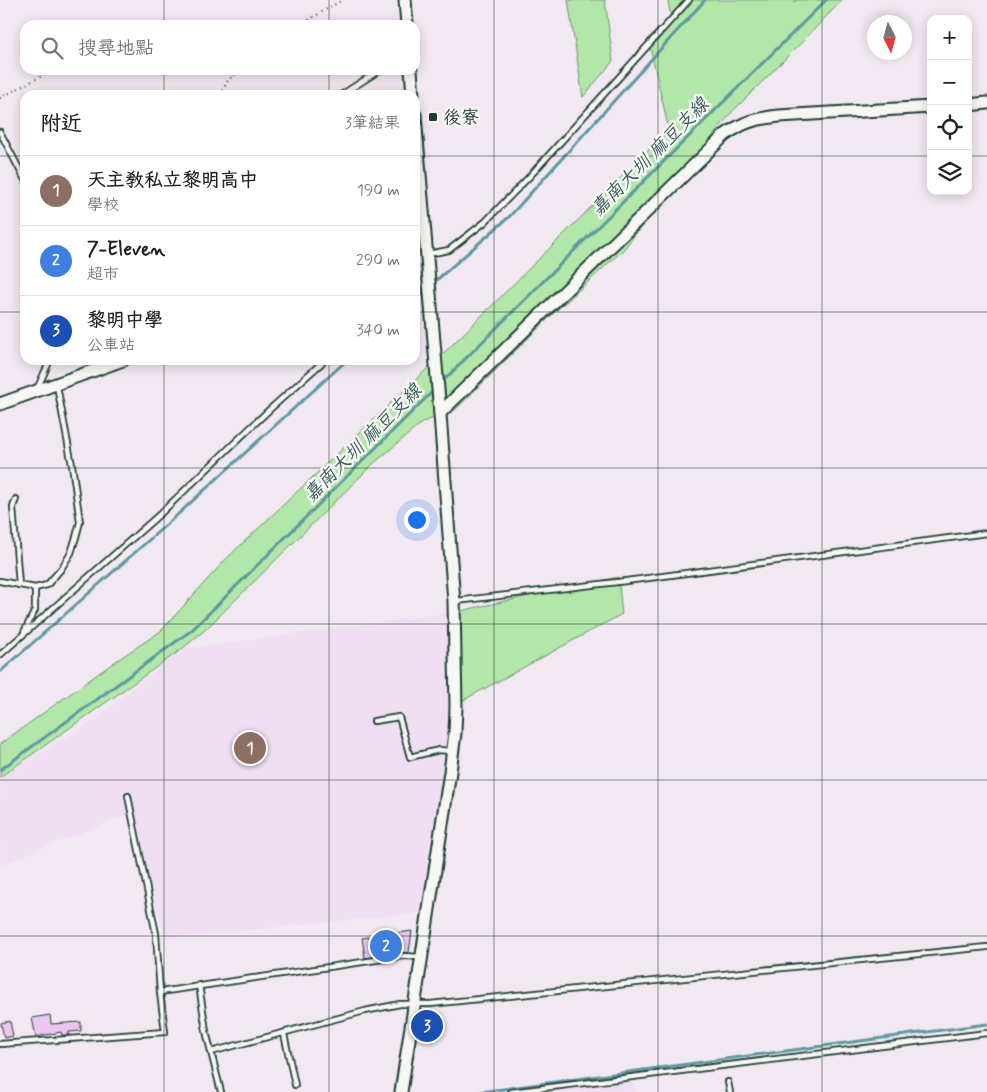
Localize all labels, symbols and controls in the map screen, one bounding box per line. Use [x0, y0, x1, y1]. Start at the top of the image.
north arrow [867, 15, 912, 60]
map controls [927, 15, 972, 195]
button: + [927, 15, 972, 60]
search box [20, 20, 420, 75]
icon: search [38, 34, 66, 62]
text: 搜尋地點 [78, 36, 154, 61]
button: − [927, 60, 972, 105]
water label: 嘉南大圳 麻豆支線 [586, 92, 715, 221]
button: locate [927, 105, 972, 150]
place label: 後寮 [443, 106, 479, 130]
text: 附近 [40, 110, 82, 138]
marker: 後寮 [427, 111, 439, 123]
text: 3筆結果 [345, 113, 400, 134]
button: layers [927, 150, 972, 195]
text: 天主教私立黎明高中 [87, 168, 258, 193]
text: 1 [52, 180, 60, 201]
text: 190 m [357, 180, 400, 201]
text: 學校 [87, 195, 119, 216]
text: 7-Eleven [87, 237, 165, 262]
text: 2 [52, 250, 60, 271]
text: 290 m [356, 250, 400, 271]
text: 超市 [87, 264, 119, 285]
text: 黎明中學 [87, 308, 163, 333]
text: 3 [52, 320, 60, 341]
text: 340 m [356, 320, 400, 341]
text: 公車站 [87, 335, 135, 356]
water label: 嘉南大圳 麻豆支線 [299, 378, 428, 507]
your location [404, 507, 430, 533]
pin: 1 [234, 729, 266, 767]
pin: 2 [370, 927, 402, 965]
pin: 3 [411, 1007, 443, 1045]

